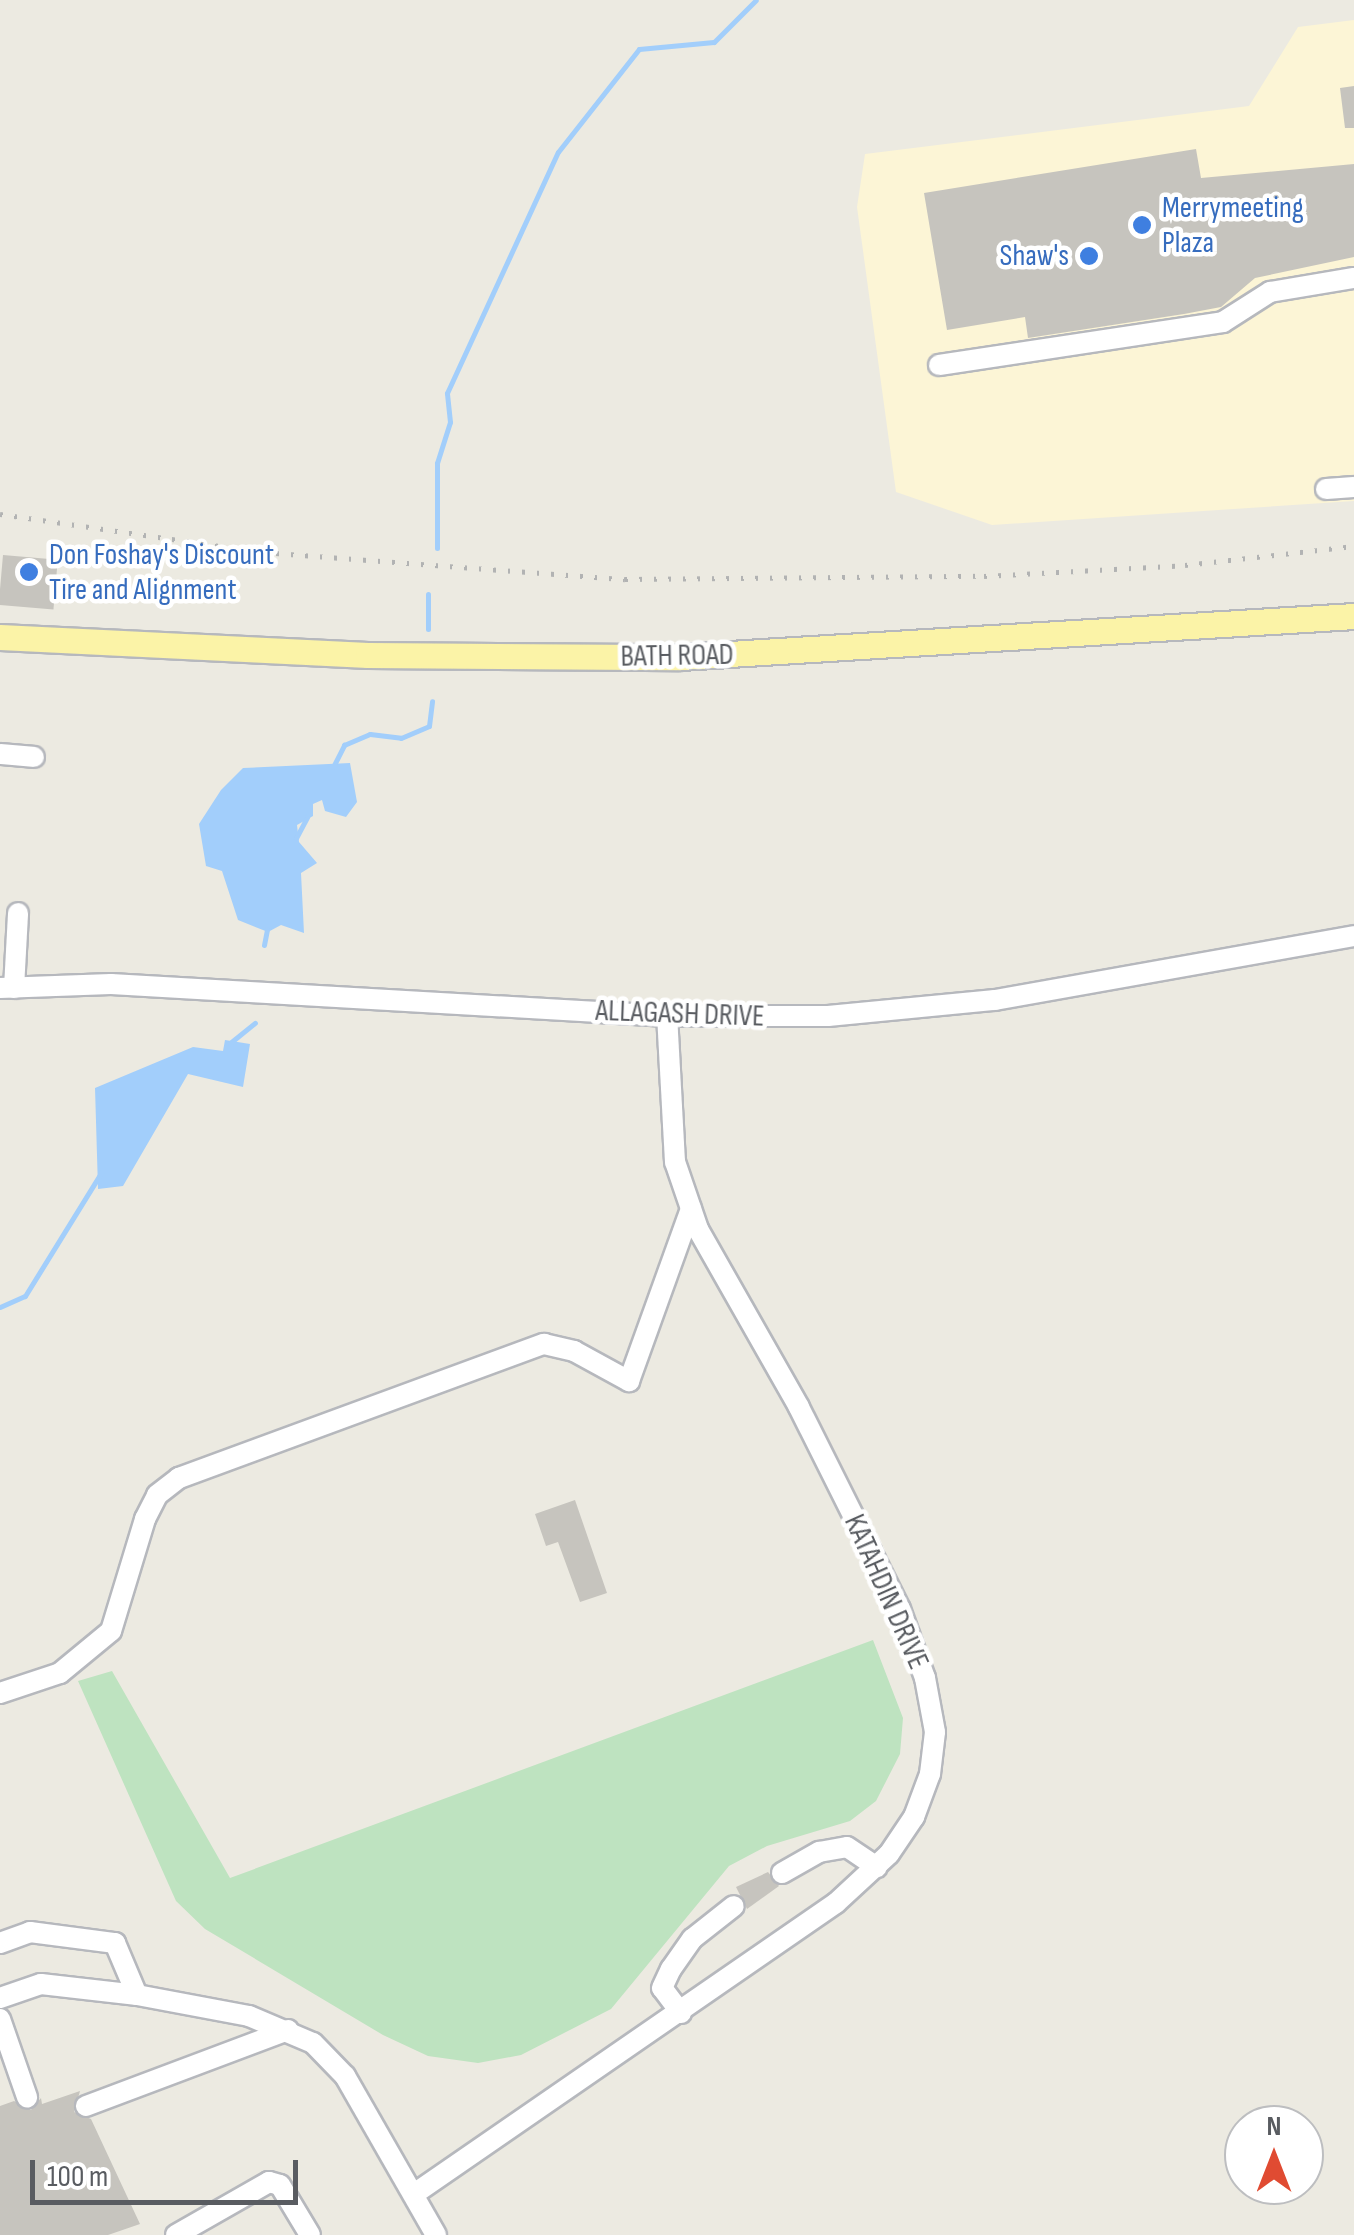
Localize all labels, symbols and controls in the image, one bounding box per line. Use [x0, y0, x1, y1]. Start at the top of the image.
place label: Merrymeeting Plaza [1162, 190, 1304, 260]
marker: Merrymeeting Plaza [1131, 214, 1153, 236]
place label: Shaw's [1000, 238, 1069, 274]
marker: Shaw's [1078, 245, 1100, 267]
place label: Don Foshay's Discount Tire and Alignment [49, 537, 274, 608]
marker: Don Foshay's Discount Tire and Alignment [18, 561, 40, 583]
street label: BATH ROAD [620, 637, 734, 675]
street label: ALLAGASH DRIVE [595, 993, 765, 1035]
street label: KATAHDIN DRIVE [836, 1509, 936, 1675]
north arrow [1224, 2105, 1324, 2205]
text: N [1267, 2110, 1281, 2143]
scale bar [35, 2140, 302, 2202]
text: 100 m [47, 2159, 108, 2195]

